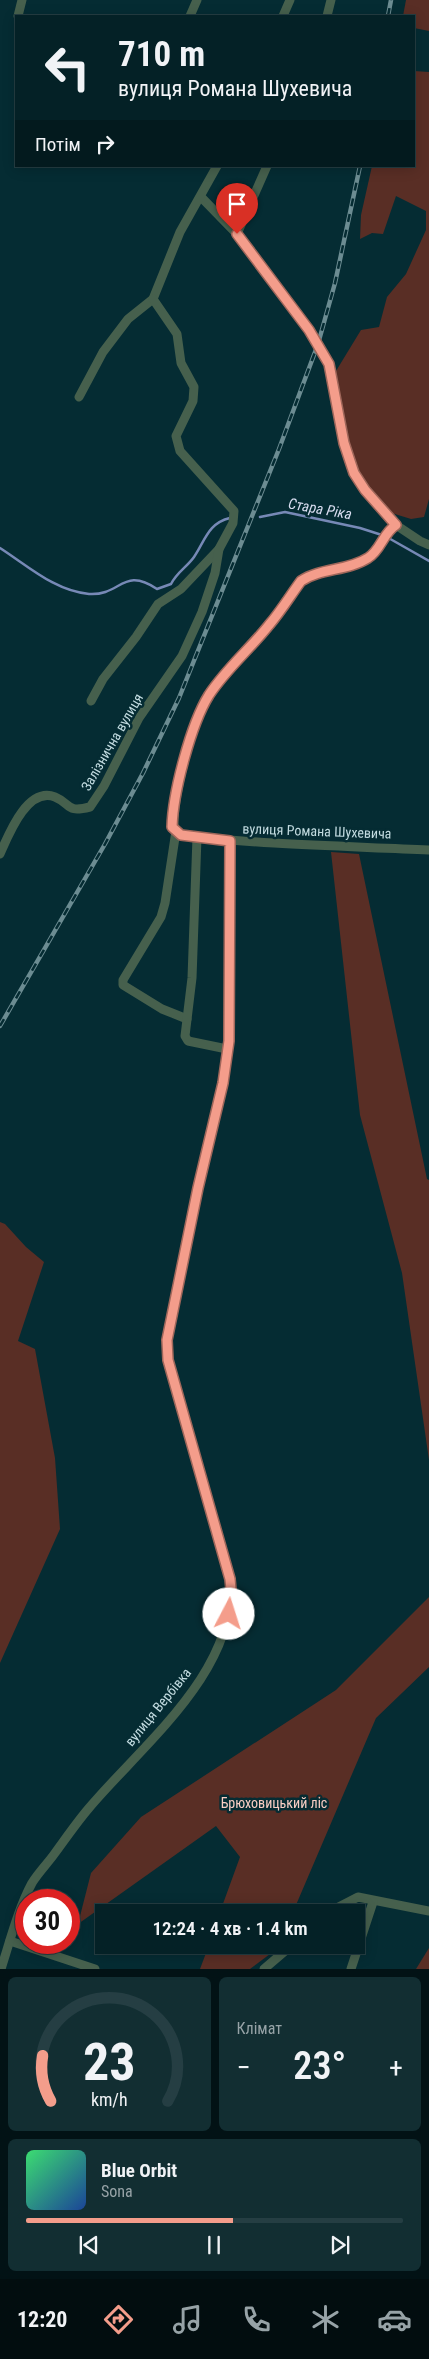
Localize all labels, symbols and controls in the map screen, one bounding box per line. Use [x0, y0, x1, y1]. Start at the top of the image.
text: 710 m [118, 34, 205, 75]
icon: left [35, 35, 100, 100]
text: вулиця Романа Шухевича [118, 76, 352, 101]
icon: right [91, 130, 119, 158]
text: Потім [35, 133, 81, 156]
pin [216, 183, 258, 234]
icon: arrive [223, 190, 251, 218]
water label: Стара Ріка [287, 495, 353, 523]
street label: Залізнична вулиця [78, 691, 146, 793]
street label: вулиця Романа Шухевича [242, 820, 392, 842]
position arrow [202, 1587, 254, 1639]
street label: вулиця Вербівка [122, 1665, 194, 1749]
park label: Брюховицький ліс [221, 1795, 327, 1811]
speed limit sign: 30 [15, 1889, 80, 1954]
text: 12:24 · 4 хв · 1.4 km [152, 1917, 308, 1940]
text: Клімат [237, 2019, 282, 2038]
text: 23 [83, 2032, 136, 2093]
text: 23° [293, 2044, 346, 2088]
text: − [237, 2051, 251, 2084]
text: + [389, 2051, 403, 2084]
text: km/h [91, 2089, 128, 2110]
text: Blue Orbit [101, 2159, 177, 2182]
text: Sona [101, 2182, 133, 2201]
icon: previous [75, 2231, 103, 2259]
icon: pause [200, 2231, 228, 2259]
icon: next [326, 2231, 354, 2259]
icon: directions [101, 2302, 136, 2337]
icon: music [170, 2302, 205, 2337]
icon: phone [239, 2302, 274, 2337]
icon: climate [308, 2302, 343, 2337]
icon: car [377, 2302, 412, 2337]
text: 12:20 [17, 2307, 67, 2332]

